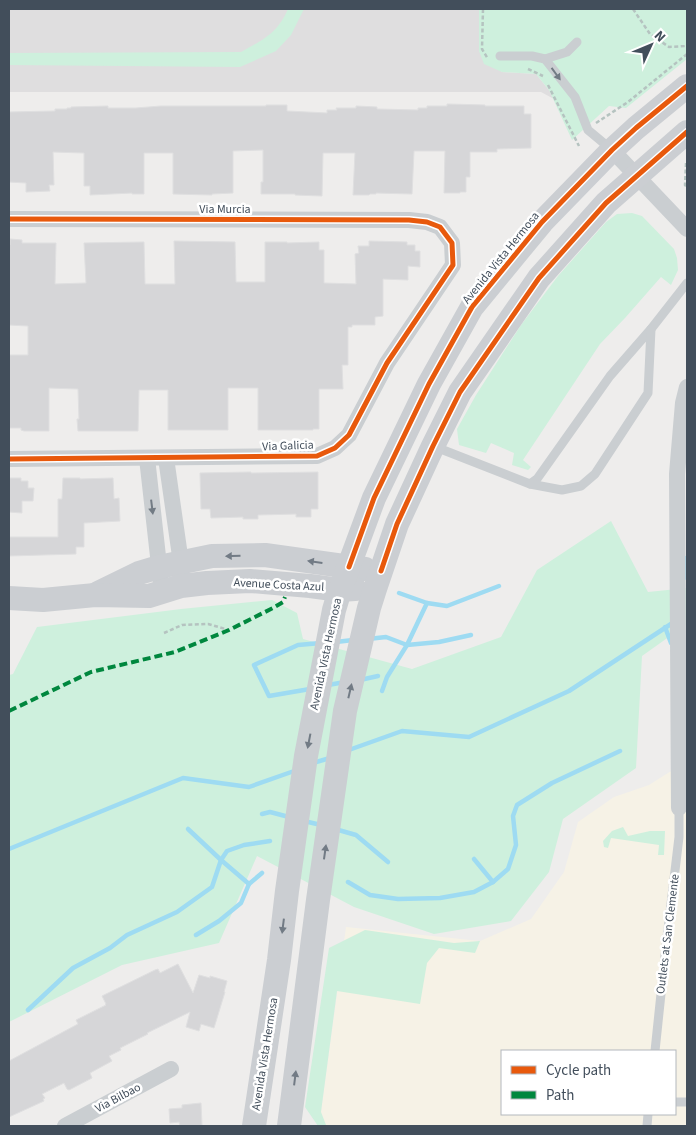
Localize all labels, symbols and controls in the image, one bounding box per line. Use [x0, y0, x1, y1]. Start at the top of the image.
north arrow [626, 20, 676, 70]
text: N [649, 26, 670, 47]
one-way arrow [551, 67, 562, 80]
street label: Via Murcia [199, 201, 251, 218]
street label: Avenida Vista Hermosa [458, 208, 544, 308]
street label: Via Galicia [262, 437, 314, 455]
one-way arrow [148, 499, 156, 515]
one-way arrow [225, 552, 241, 560]
one-way arrow [307, 557, 323, 565]
street label: Avenue Costa Azul [233, 574, 325, 596]
street label: Avenida Vista Hermosa [306, 596, 346, 712]
one-way arrow [346, 684, 354, 699]
one-way arrow [304, 733, 312, 749]
one-way arrow [321, 843, 329, 859]
street label: Outlets at San Clemente [652, 873, 684, 995]
one-way arrow [279, 918, 287, 934]
street label: Avenida Vista Hermosa [248, 996, 282, 1112]
legend [501, 1050, 676, 1115]
text: Cycle path [546, 1060, 611, 1081]
one-way arrow [291, 1070, 299, 1086]
street label: Via Bilbao [92, 1079, 144, 1117]
text: Path [546, 1085, 574, 1106]

